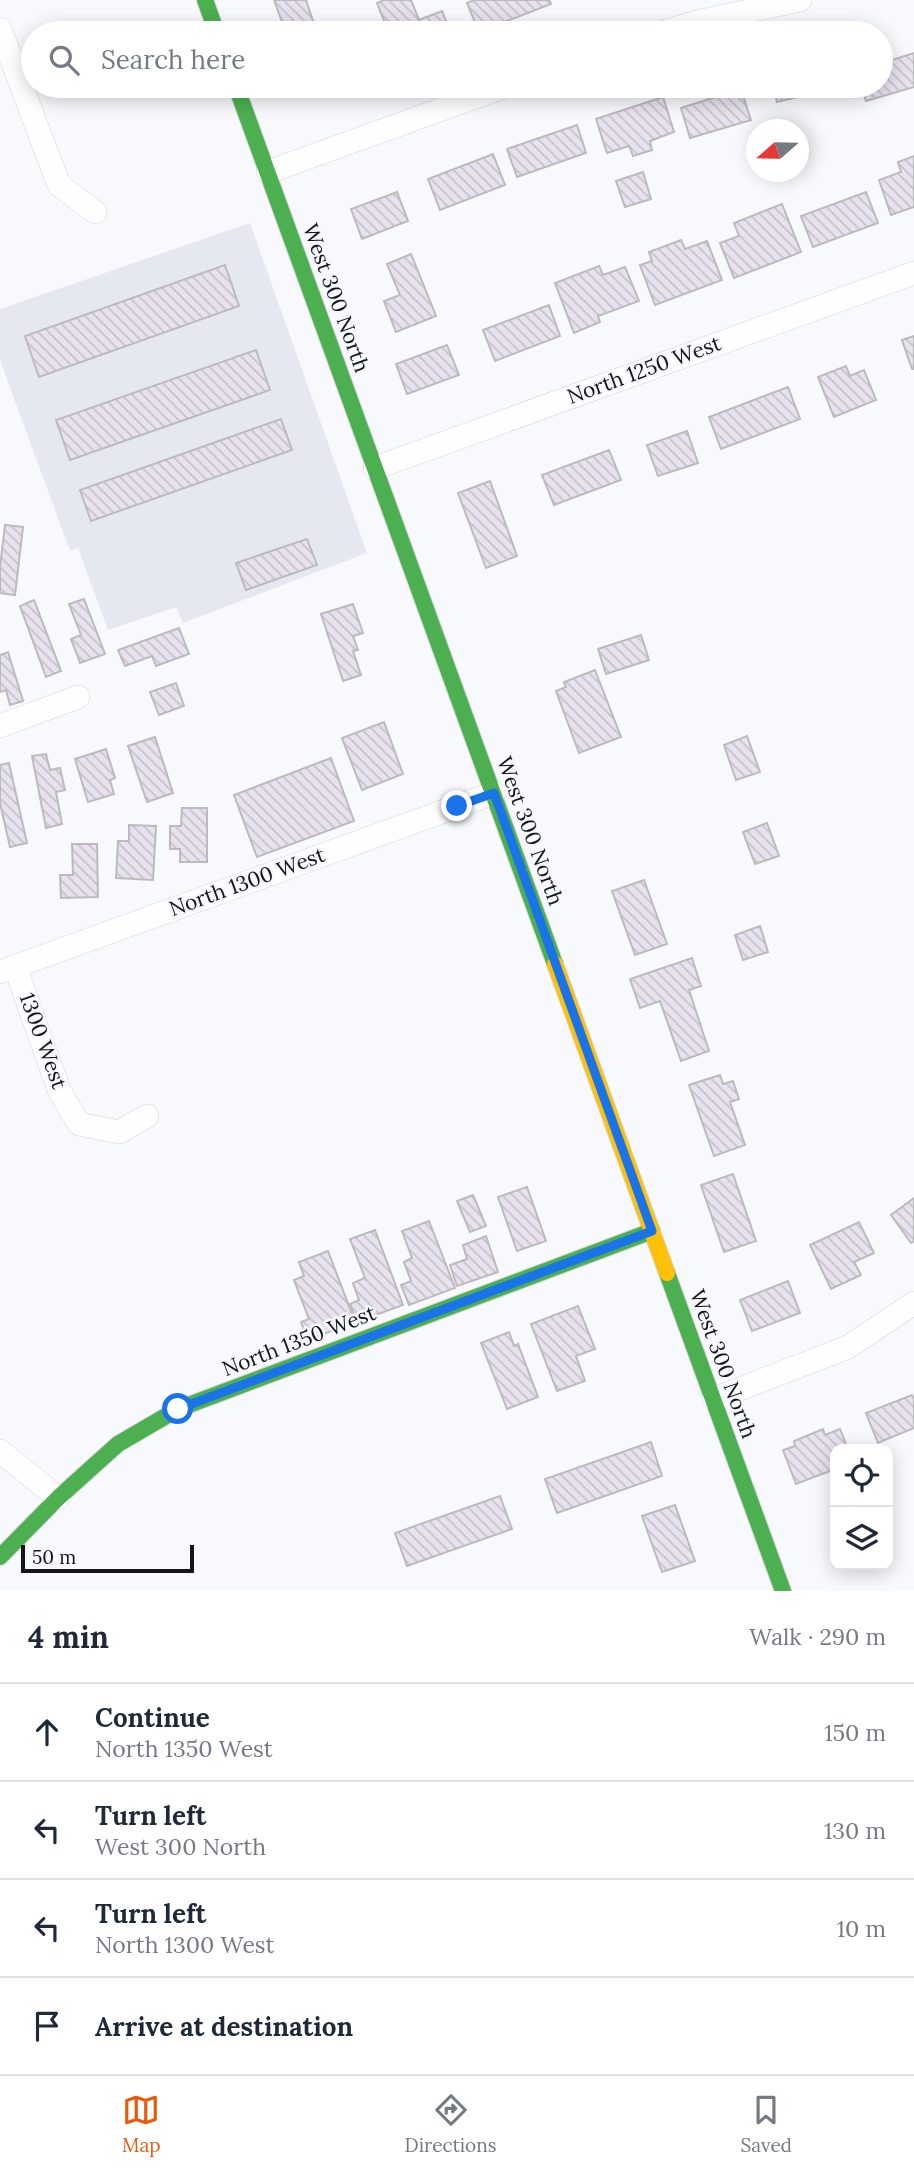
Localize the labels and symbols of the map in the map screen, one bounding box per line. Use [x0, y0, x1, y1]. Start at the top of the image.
north arrow [746, 119, 809, 182]
street label: West 300 North [297, 220, 376, 376]
street label: North 1250 West [563, 329, 725, 410]
street label: West 300 North [491, 753, 570, 909]
route end [441, 790, 472, 821]
street label: North 1300 West [165, 841, 329, 922]
street label: 1300 West [14, 989, 74, 1093]
street label: West 300 North [684, 1286, 763, 1442]
street label: North 1350 West [218, 1299, 380, 1382]
route start [162, 1393, 193, 1424]
scale bar [21, 1542, 194, 1574]

